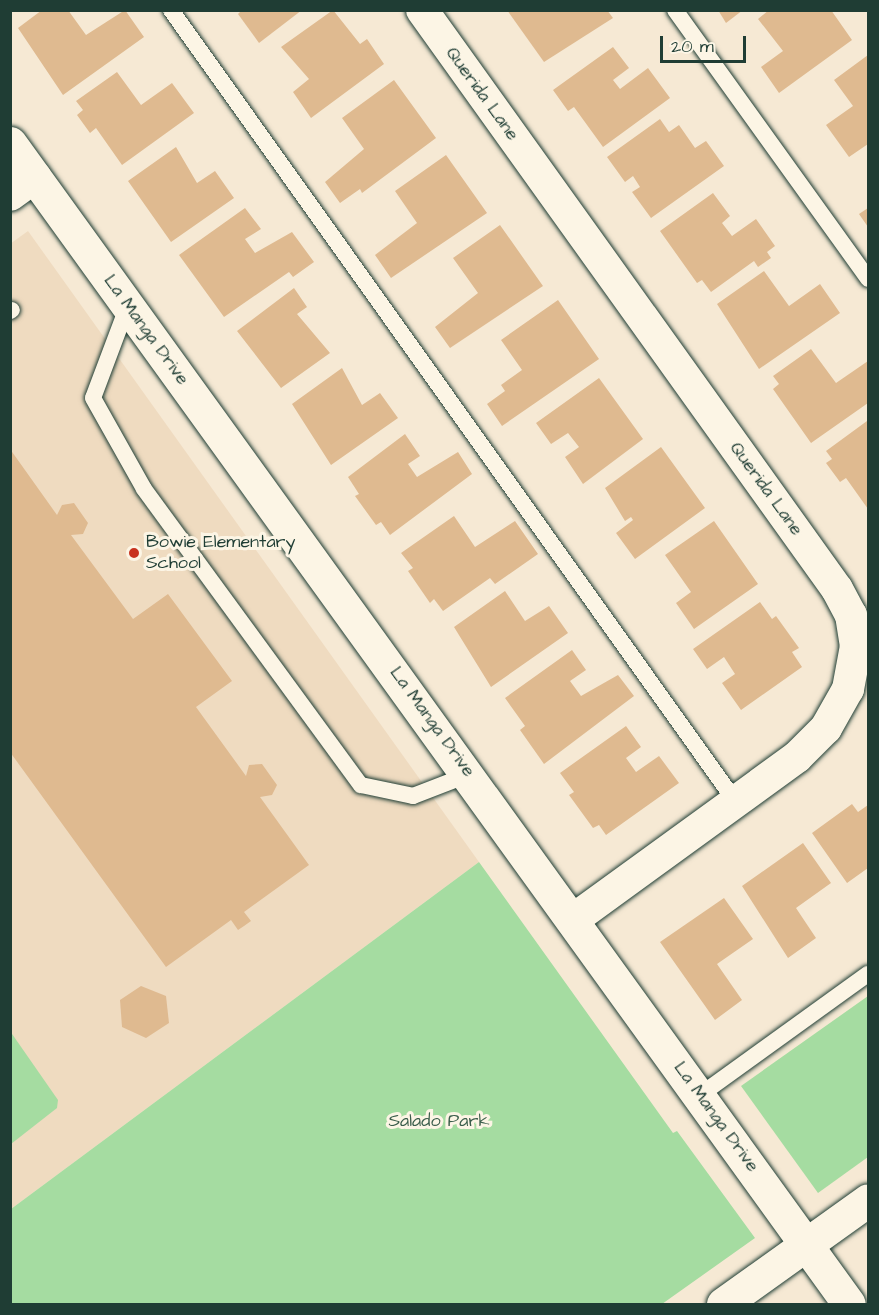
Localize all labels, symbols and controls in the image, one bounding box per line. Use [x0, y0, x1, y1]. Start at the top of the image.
scale bar [663, 24, 748, 62]
text: 20 m [671, 34, 714, 59]
street label: Querida Lane [441, 43, 523, 145]
street label: La Manga Drive [99, 271, 193, 389]
street label: Querida Lane [725, 438, 807, 540]
place label: Bowie Elementary School [146, 532, 295, 574]
marker: Bowie Elementary School [127, 546, 141, 560]
street label: La Manga Drive [385, 663, 479, 781]
street label: La Manga Drive [669, 1058, 763, 1176]
park label: Salado Park [389, 1110, 489, 1132]

